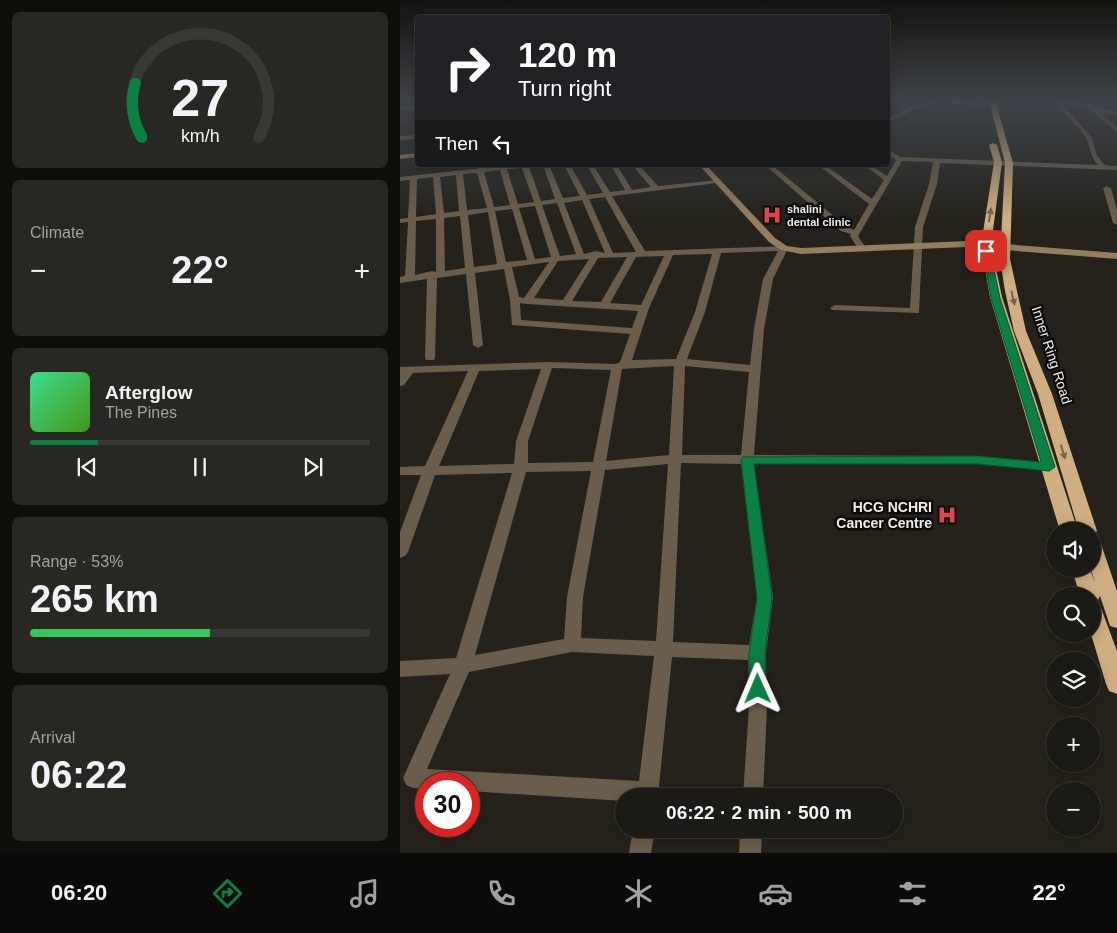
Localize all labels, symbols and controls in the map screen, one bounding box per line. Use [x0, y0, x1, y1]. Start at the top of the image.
icon: right [435, 35, 500, 100]
text: 120 m [518, 35, 617, 74]
text: 27 [171, 69, 229, 127]
text: Turn right [518, 76, 611, 101]
text: km/h [181, 126, 219, 146]
icon: left [488, 130, 516, 158]
text: Then [435, 133, 478, 154]
place label: shalini dental clinic [787, 203, 851, 228]
hospital icon: shalini dental clinic [761, 204, 783, 226]
one-way arrow [986, 207, 994, 223]
text: Climate [30, 224, 84, 241]
pin [965, 230, 1007, 272]
icon: arrive [972, 237, 1000, 265]
text: 22° [171, 249, 229, 291]
text: − [30, 255, 46, 286]
text: + [354, 255, 370, 286]
one-way arrow [1009, 290, 1017, 305]
street label: Inner Ring Road [1029, 304, 1075, 406]
text: Afterglow [105, 382, 193, 403]
text: The Pines [105, 404, 177, 421]
one-way arrow [1059, 445, 1067, 460]
icon: previous [73, 453, 101, 481]
icon: pause [186, 453, 214, 481]
icon: next [299, 453, 327, 481]
place label: HCG NCHRI Cancer Centre [836, 499, 932, 531]
hospital icon: HCG NCHRI Cancer Centre [936, 504, 958, 526]
map controls [1046, 522, 1101, 837]
button: sound [1046, 522, 1101, 577]
text: Range · 53% [30, 553, 123, 570]
text: 265 km [30, 578, 159, 620]
button: search [1046, 587, 1101, 642]
button: layers [1046, 652, 1101, 707]
position arrow [731, 662, 783, 714]
button: + [1046, 717, 1101, 772]
text: Arrival [30, 729, 75, 746]
text: 06:22 [30, 754, 127, 796]
speed limit sign: 30 [415, 772, 480, 837]
button: − [1046, 782, 1101, 837]
text: 06:22 · 2 min · 500 m [666, 802, 852, 823]
icon: directions [210, 876, 245, 911]
icon: music [347, 876, 382, 911]
icon: phone [484, 876, 519, 911]
icon: climate [621, 876, 656, 911]
icon: car [758, 876, 793, 911]
icon: filters [895, 876, 930, 911]
text: 06:20 [51, 880, 107, 905]
text: 22° [1033, 880, 1066, 905]

